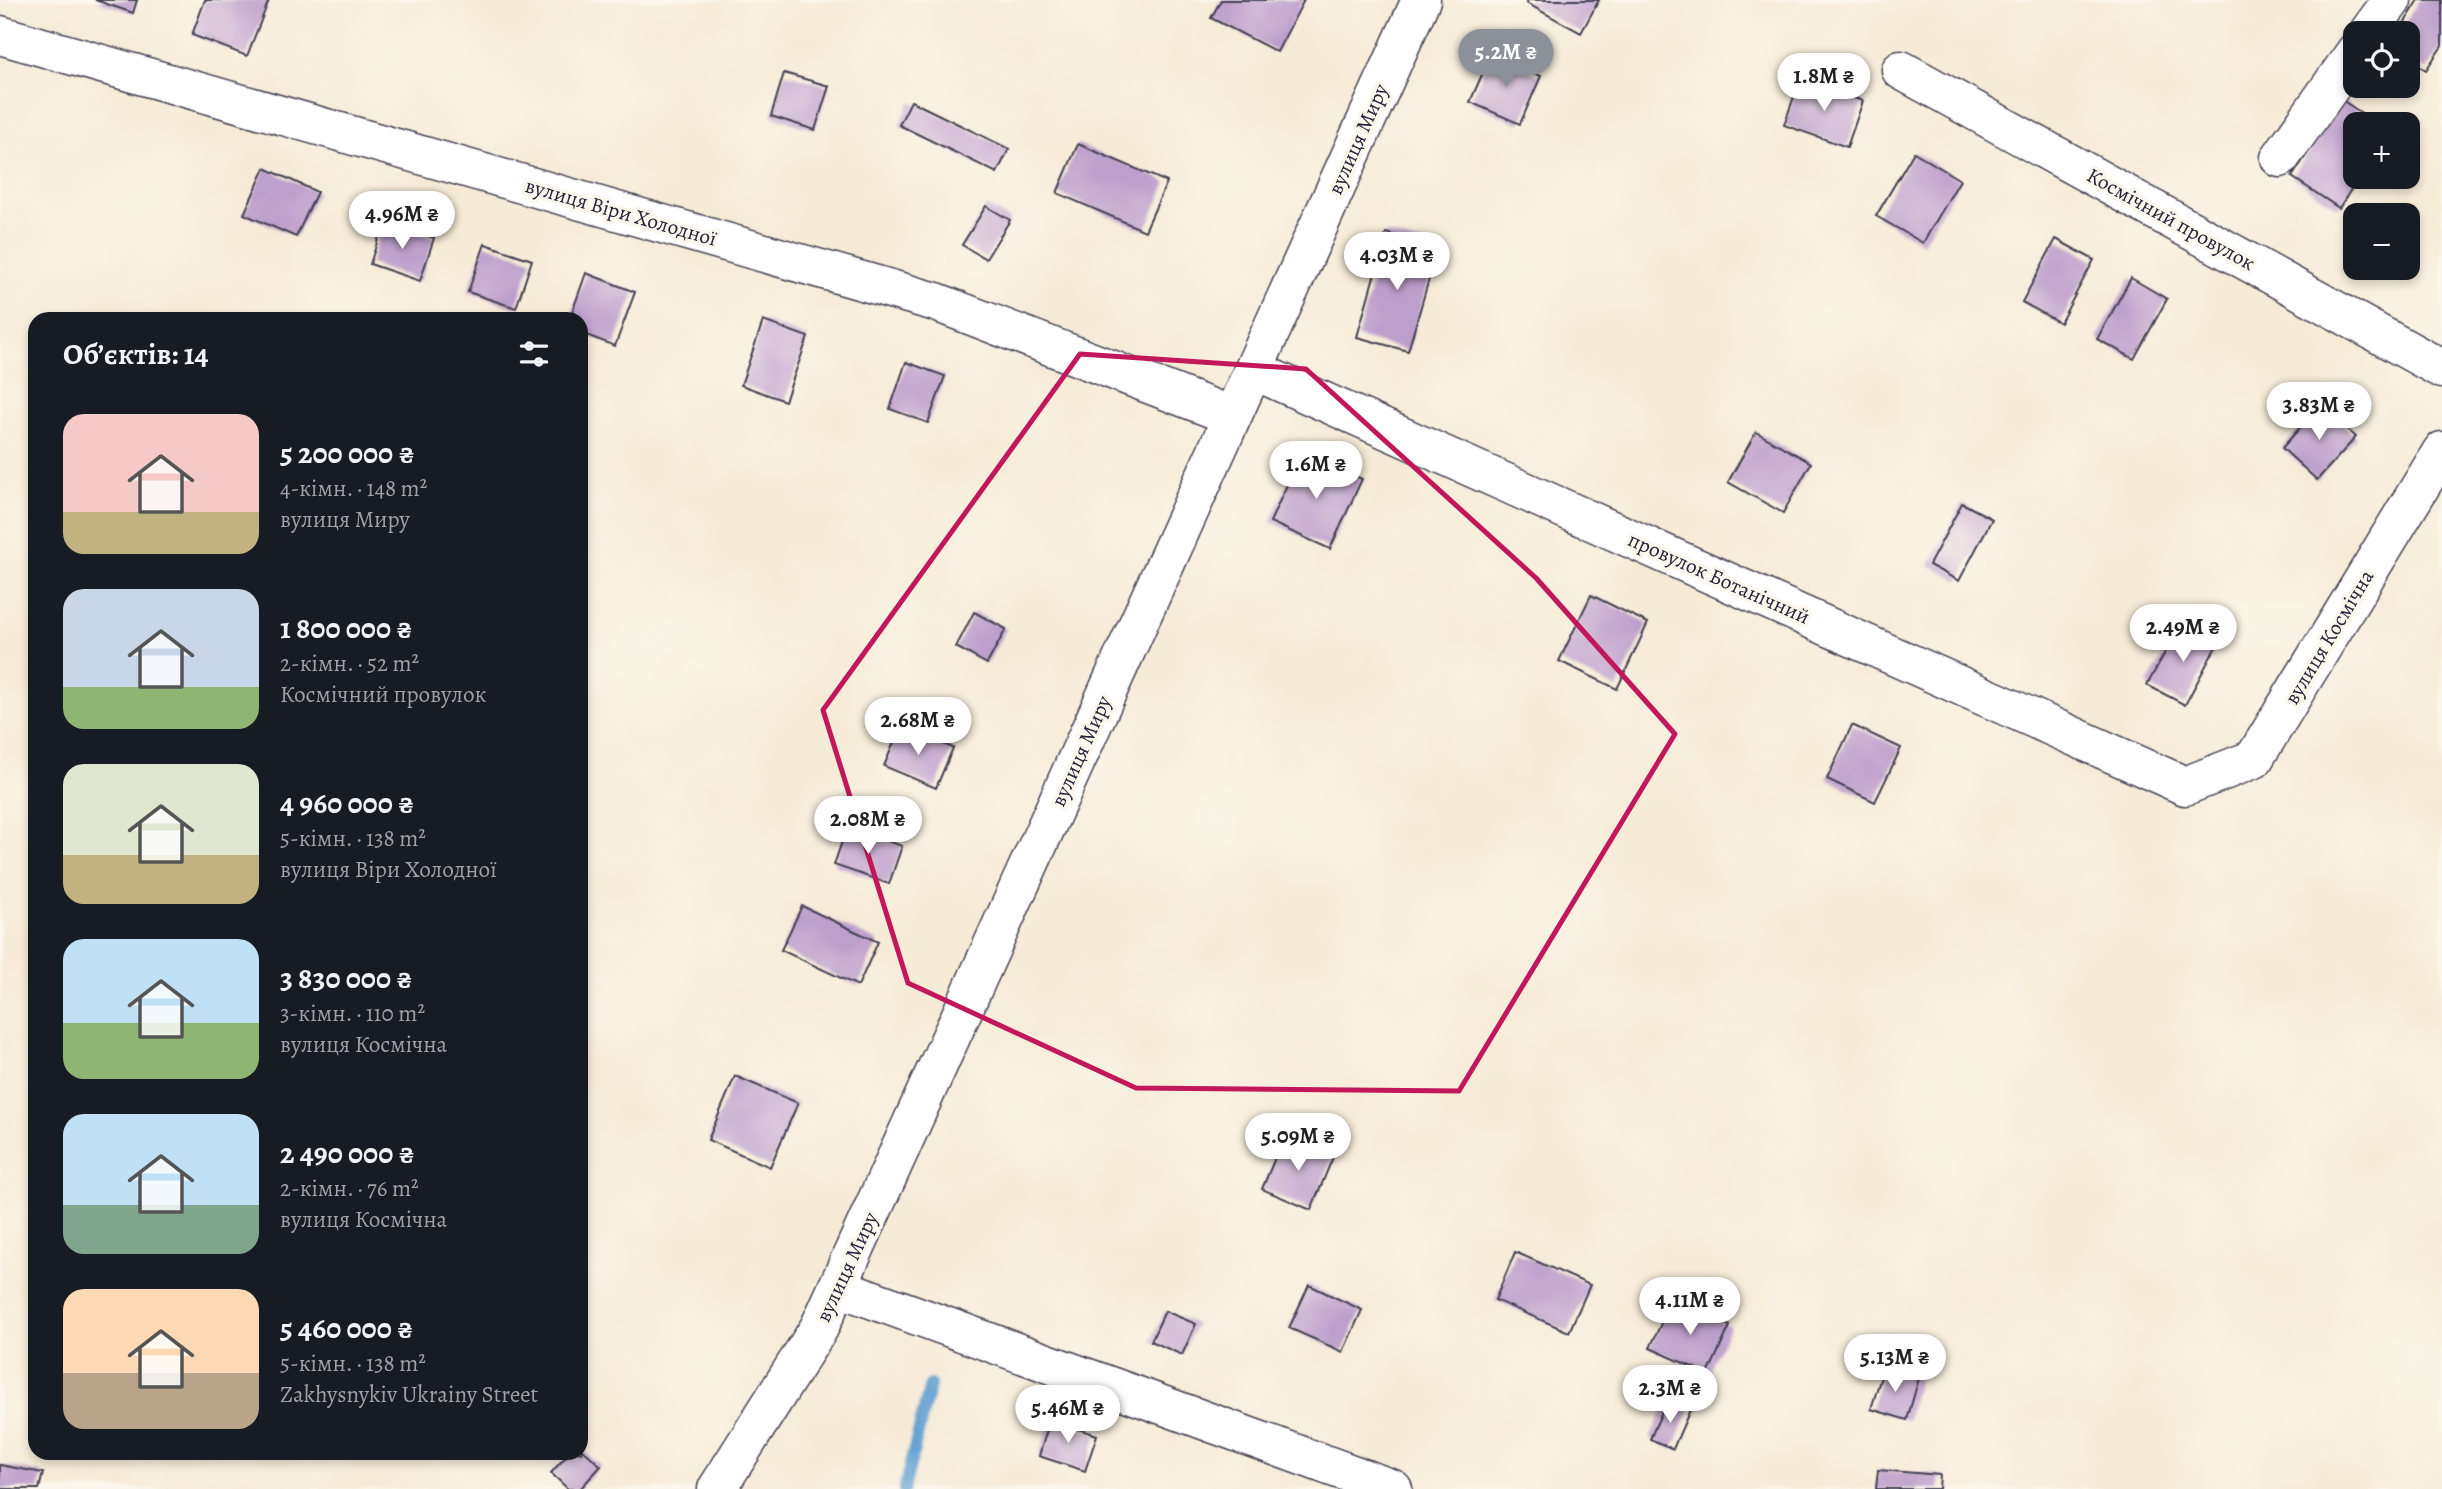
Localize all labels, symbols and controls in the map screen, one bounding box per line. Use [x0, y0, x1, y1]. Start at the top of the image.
map controls [2343, 21, 2420, 280]
button: locate [2343, 21, 2420, 98]
pin: 5.2M ₴ [1449, 29, 1563, 89]
text: 5.2M ₴ [1475, 36, 1537, 67]
pin: 1.8M ₴ [1767, 54, 1881, 113]
text: 1.8M ₴ [1793, 60, 1855, 91]
street label: вулиця Миру [1321, 79, 1395, 199]
button: + [2343, 112, 2420, 189]
street label: Космічний провулок [2082, 161, 2260, 277]
street label: вулиця Віри Холодної [522, 171, 720, 253]
pin: 4.96M ₴ [337, 191, 467, 251]
text: 4.96M ₴ [365, 198, 439, 229]
button: − [2343, 203, 2420, 280]
pin: 4.03M ₴ [1332, 232, 1462, 292]
text: 4.03M ₴ [1360, 239, 1434, 270]
text: Об’єктів: 14 [63, 334, 209, 374]
icon: filters [515, 335, 553, 373]
pin: 3.83M ₴ [2254, 382, 2384, 442]
text: 3.83M ₴ [2283, 389, 2355, 420]
text: 5 200 000 ₴ [280, 433, 415, 473]
icon: home [119, 442, 203, 526]
pin: 1.6M ₴ [1259, 442, 1373, 501]
text: 1.6M ₴ [1285, 448, 1347, 479]
text: 4-кімн. · 148 m² [280, 473, 427, 504]
text: вулиця Миру [280, 504, 410, 535]
street label: провулок Ботанічний [1624, 525, 1814, 631]
street label: вулиця Космічна [2278, 564, 2380, 710]
pin: 2.49M ₴ [2118, 604, 2248, 664]
text: 1 800 000 ₴ [280, 608, 412, 648]
text: 2.49M ₴ [2146, 611, 2220, 642]
icon: home [119, 617, 203, 701]
text: 2-кімн. · 52 m² [280, 648, 419, 679]
text: Космічний провулок [280, 679, 487, 710]
street label: вулиця Миру [1044, 691, 1118, 811]
pin: 2.68M ₴ [853, 698, 983, 757]
text: 2.68M ₴ [881, 704, 955, 735]
text: 4 960 000 ₴ [280, 783, 414, 823]
icon: home [119, 792, 203, 876]
pin: 2.08M ₴ [803, 796, 933, 856]
text: 2.08M ₴ [830, 803, 906, 834]
text: 5-кімн. · 138 m² [280, 823, 426, 854]
text: вулиця Віри Холодної [280, 854, 497, 885]
text: 3 830 000 ₴ [280, 958, 412, 998]
icon: home [119, 967, 203, 1051]
text: 3-кімн. · 110 m² [280, 998, 425, 1029]
text: вулиця Космічна [280, 1029, 447, 1060]
pin: 5.09M ₴ [1233, 1114, 1363, 1173]
text: 5.09M ₴ [1261, 1120, 1335, 1151]
text: 2 490 000 ₴ [280, 1133, 415, 1173]
icon: home [119, 1142, 203, 1226]
text: 2-кімн. · 76 m² [280, 1173, 419, 1204]
text: вулиця Космічна [280, 1204, 447, 1235]
street label: вулиця Миру [809, 1207, 885, 1327]
pin: 4.11M ₴ [1625, 1278, 1755, 1337]
text: 4.11M ₴ [1655, 1284, 1725, 1315]
text: 5 460 000 ₴ [280, 1308, 413, 1348]
icon: home [119, 1317, 203, 1401]
pin: 5.13M ₴ [1830, 1334, 1960, 1394]
text: 5.13M ₴ [1860, 1341, 1930, 1372]
text: 5-кімн. · 138 m² [280, 1348, 426, 1379]
pin: 2.3M ₴ [1613, 1366, 1727, 1425]
text: 2.3M ₴ [1638, 1372, 1702, 1403]
text: Zakhysnykiv Ukrainy Street [280, 1379, 538, 1410]
pin: 5.46M ₴ [1003, 1386, 1133, 1445]
text: 5.46M ₴ [1031, 1392, 1105, 1423]

